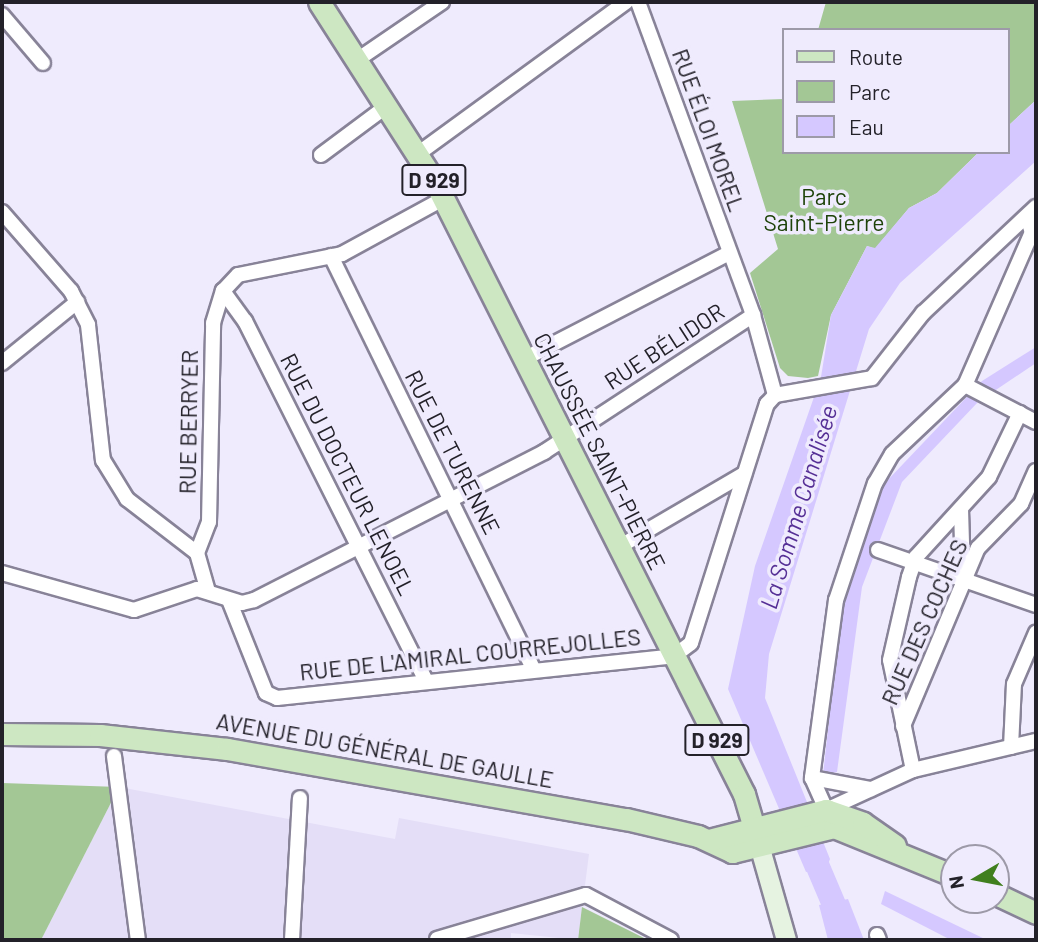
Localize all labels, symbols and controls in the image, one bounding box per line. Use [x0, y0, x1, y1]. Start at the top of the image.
legend [782, 28, 1010, 154]
text: Route [849, 44, 903, 69]
street label: RUE ÉLOI MOREL [667, 45, 751, 215]
text: Parc [849, 79, 891, 104]
text: Eau [849, 114, 884, 139]
road number: D 929 [401, 162, 467, 198]
park label: Parc Saint-Pierre [763, 182, 885, 236]
street label: RUE BÉLIDOR [599, 297, 729, 395]
street label: CHAUSSÉE SAINT-PIERRE [528, 328, 672, 574]
street label: RUE DU DOCTEUR LENOEL [275, 348, 421, 600]
street label: RUE BERRYER [173, 350, 203, 494]
street label: RUE DE TURENNE [400, 365, 506, 539]
water label: La Somme Canalisée [753, 402, 843, 612]
street label: RUE DES COCHES [875, 535, 973, 709]
street label: RUE DE L'AMIRAL COURREJOLLES [298, 622, 642, 686]
street label: AVENUE DU GÉNÉRAL DE GAULLE [214, 707, 556, 793]
road number: D 929 [684, 722, 750, 758]
north arrow [940, 844, 1010, 914]
text: N [943, 874, 968, 891]

